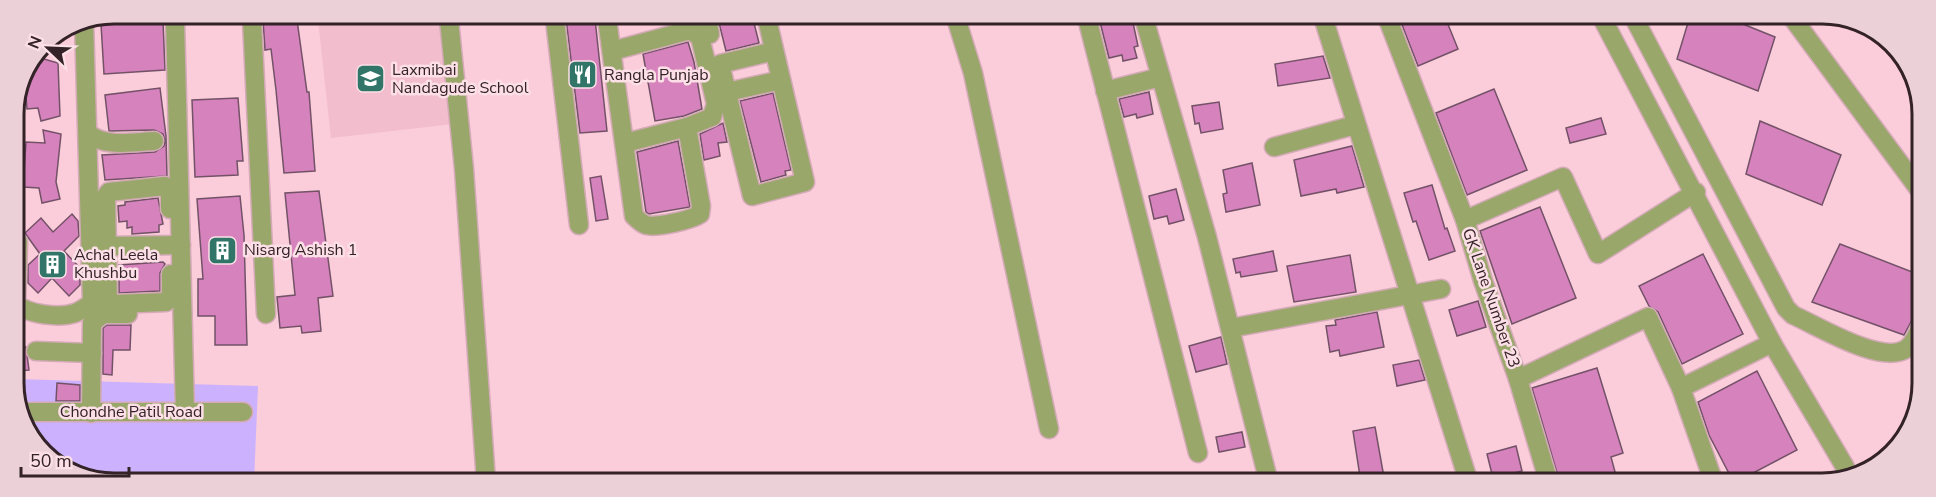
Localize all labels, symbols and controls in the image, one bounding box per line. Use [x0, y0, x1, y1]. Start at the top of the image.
north arrow [18, 18, 78, 78]
text: N [23, 33, 48, 52]
place label: Laxmibai Nandagude School [392, 59, 529, 99]
restaurant icon: Rangla Punjab [567, 59, 599, 91]
school or university icon: Laxmibai Nandagude School [355, 63, 387, 95]
place label: Rangla Punjab [604, 64, 709, 86]
street label: GK Lane Number 23 [1457, 225, 1525, 371]
building icon: Nisarg Ashish 1 [207, 234, 239, 266]
place label: Nisarg Ashish 1 [244, 239, 357, 261]
place label: Achal Leela Khushbu [74, 244, 158, 284]
building icon: Achal Leela Khushbu [37, 248, 69, 280]
street label: Chondhe Patil Road [60, 401, 202, 423]
scale bar [21, 440, 129, 478]
text: 50 m [30, 449, 72, 473]

